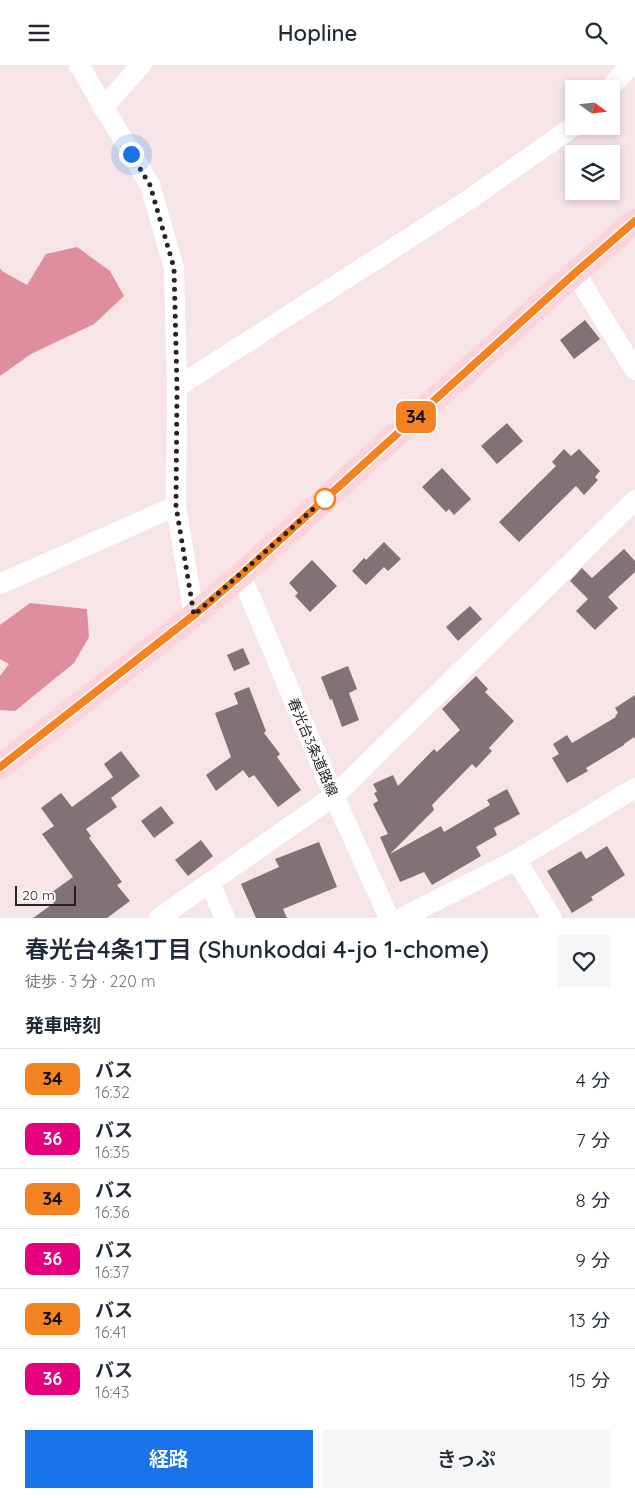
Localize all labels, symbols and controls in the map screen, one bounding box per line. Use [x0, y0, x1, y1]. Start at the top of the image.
icon: menu [25, 19, 53, 47]
text: Hopline [278, 19, 357, 47]
icon: search [582, 19, 610, 47]
north arrow [565, 80, 620, 135]
map controls [565, 80, 620, 200]
your location [119, 142, 144, 167]
button: layers [565, 145, 620, 200]
line badge: 34 [394, 401, 438, 433]
text: 34 [406, 405, 426, 428]
unlabelled marker [314, 488, 336, 510]
street label: 春光台3条道路線 [284, 695, 342, 799]
scale bar [15, 883, 76, 906]
text: 20 m [22, 886, 55, 904]
text: 春光台4条1丁目 (Shunkodai 4-jo 1-chome) [25, 934, 489, 964]
button: heart [558, 935, 610, 987]
text: 徒歩 · 3 分 · 220 m [25, 971, 156, 991]
text: 発車時刻 [25, 1013, 101, 1037]
text: バス [95, 1058, 133, 1082]
text: 34 [42, 1067, 63, 1090]
text: 4 分 [576, 1068, 610, 1092]
text: 16:32 [95, 1082, 130, 1102]
text: バス [95, 1118, 133, 1142]
text: 36 [43, 1127, 62, 1150]
text: 7 分 [576, 1128, 610, 1152]
text: 16:35 [95, 1142, 130, 1162]
text: バス [95, 1178, 133, 1202]
text: 34 [42, 1187, 63, 1210]
text: 8 分 [576, 1188, 610, 1212]
text: 16:36 [95, 1202, 130, 1222]
text: バス [95, 1238, 133, 1262]
text: 36 [43, 1247, 62, 1270]
text: 9 分 [575, 1248, 610, 1272]
text: 16:37 [95, 1262, 129, 1282]
text: バス [95, 1298, 133, 1322]
text: 34 [42, 1307, 63, 1330]
text: 13 分 [569, 1308, 610, 1332]
text: 16:41 [95, 1322, 127, 1342]
text: バス [95, 1358, 133, 1382]
text: 36 [43, 1367, 62, 1390]
text: 15 分 [568, 1368, 610, 1392]
text: 16:43 [95, 1382, 129, 1402]
button: 経路 [25, 1430, 313, 1488]
button: きっぷ [323, 1430, 610, 1488]

